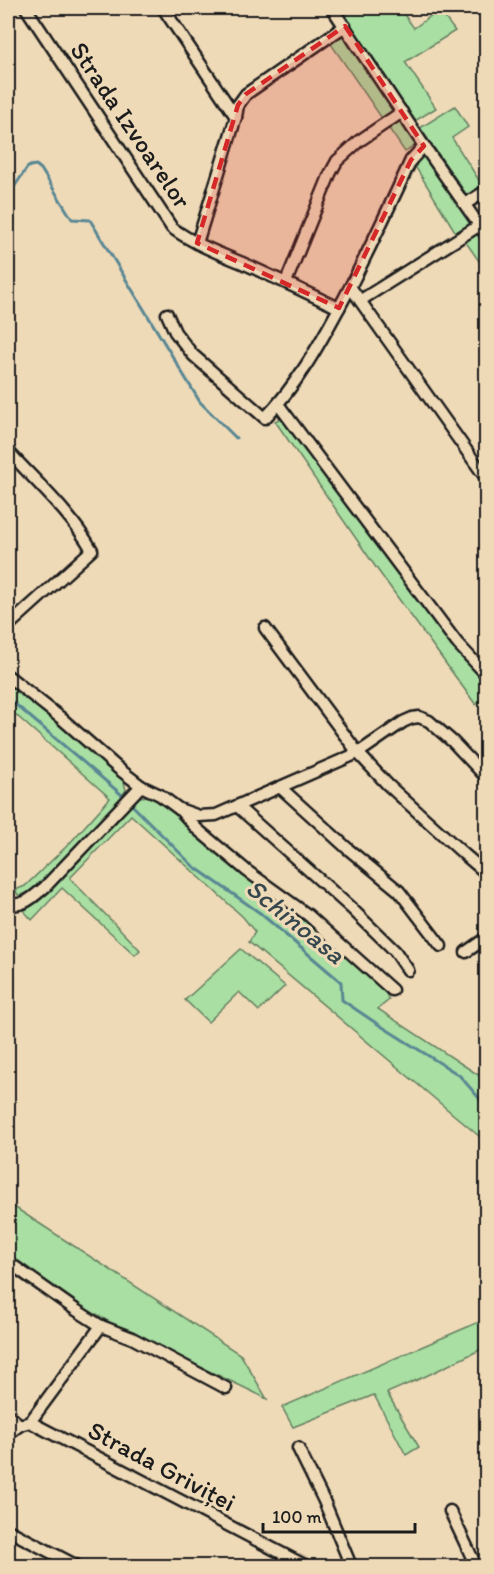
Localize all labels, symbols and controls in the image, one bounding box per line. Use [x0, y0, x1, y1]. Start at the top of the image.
street label: Strada Izvoarelor [63, 36, 199, 215]
water label: Schinoasa [240, 871, 353, 971]
street label: Strada Griviței [83, 1414, 241, 1518]
scale bar [263, 1496, 414, 1534]
text: 100 m [272, 1506, 322, 1528]

